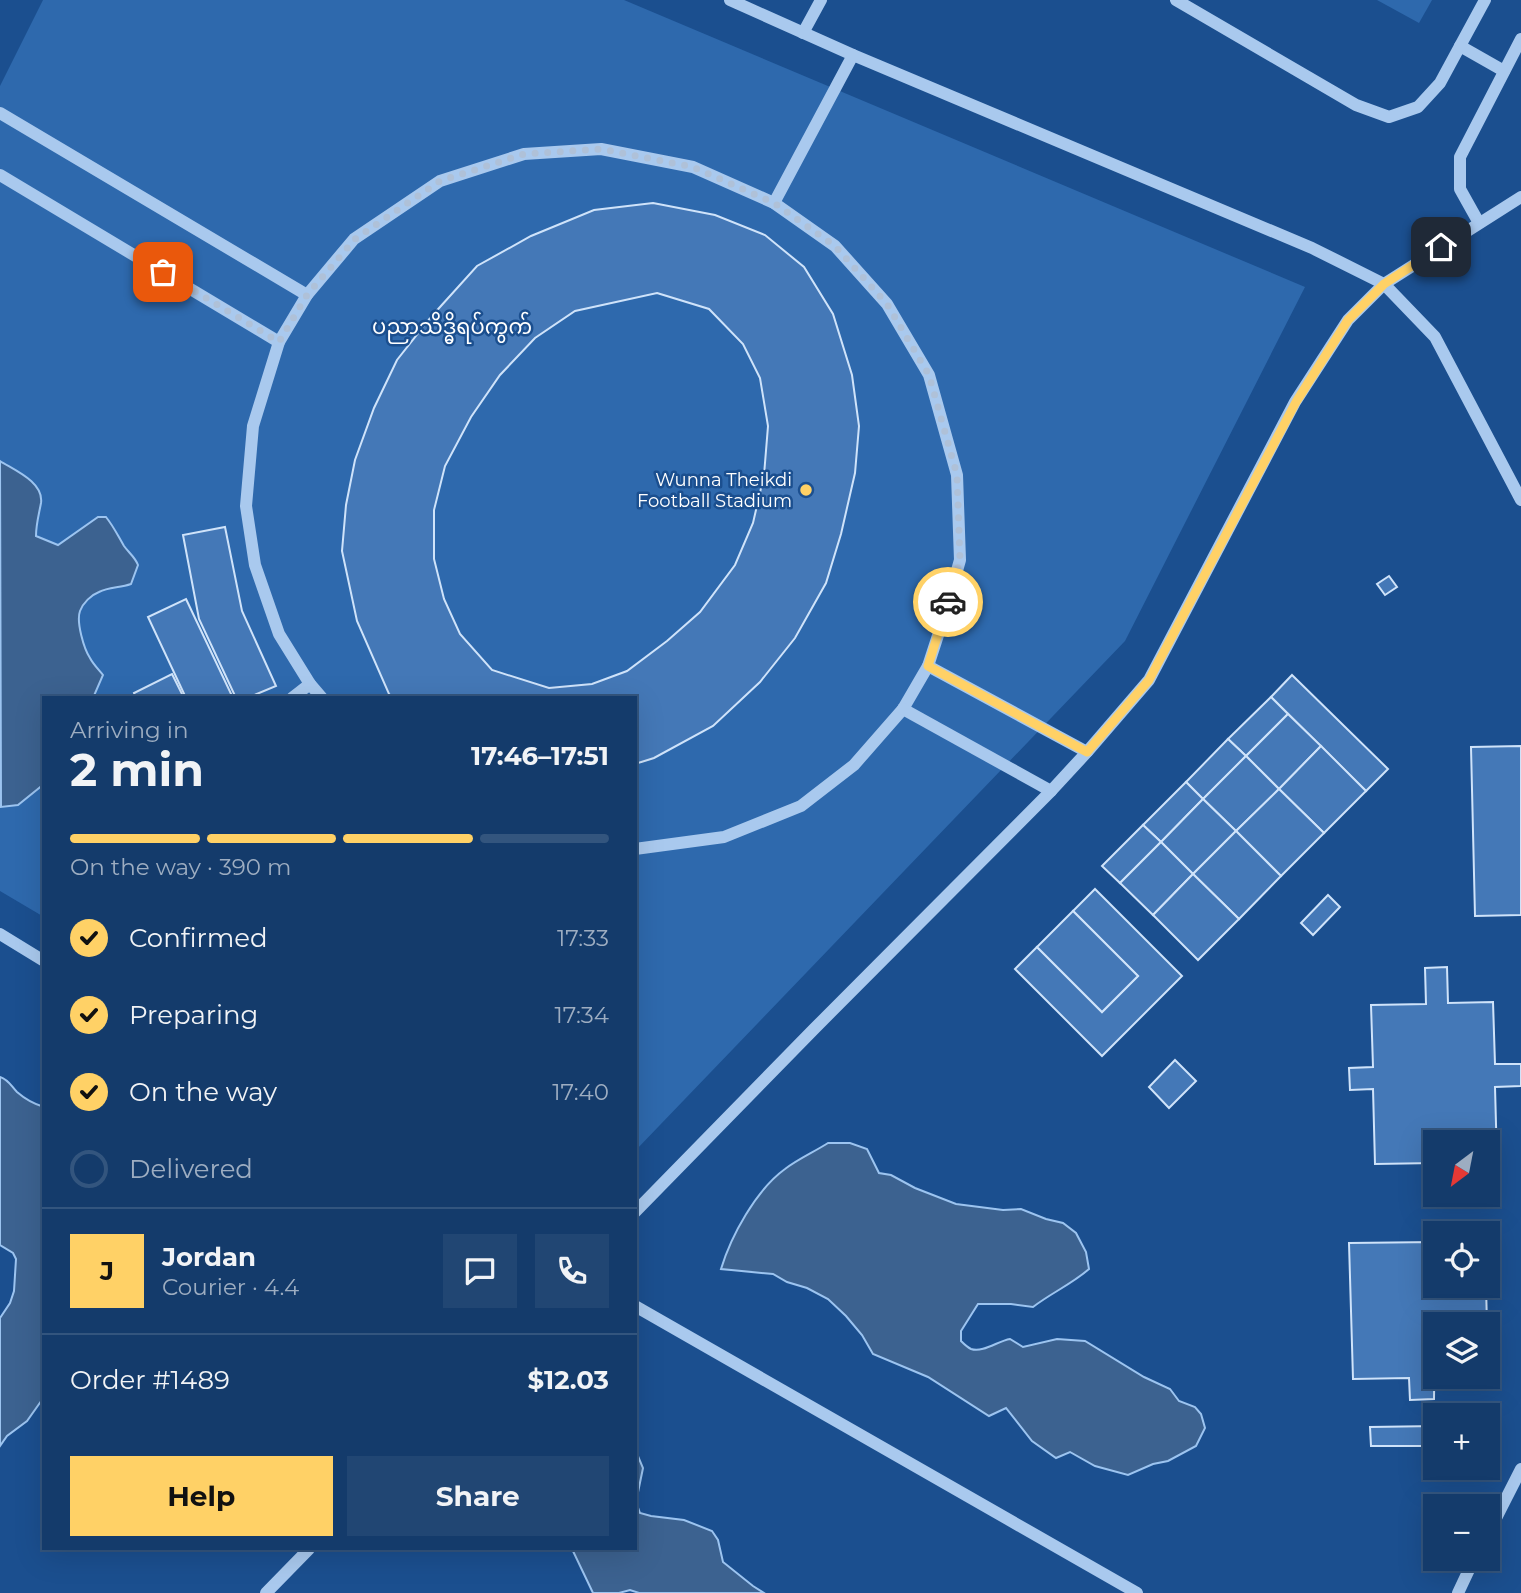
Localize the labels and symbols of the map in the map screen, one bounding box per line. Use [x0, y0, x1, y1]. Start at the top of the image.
pin [1411, 217, 1471, 277]
pin [133, 242, 193, 302]
district label: ပညာသိဒ္ဓိရပ်ကွက် [372, 311, 532, 344]
place label: Wunna Theikdi Football Stadium [637, 469, 792, 512]
marker: Wunna Theikdi Football Stadium [798, 482, 814, 498]
courier [913, 567, 983, 637]
north arrow [1423, 1130, 1500, 1208]

